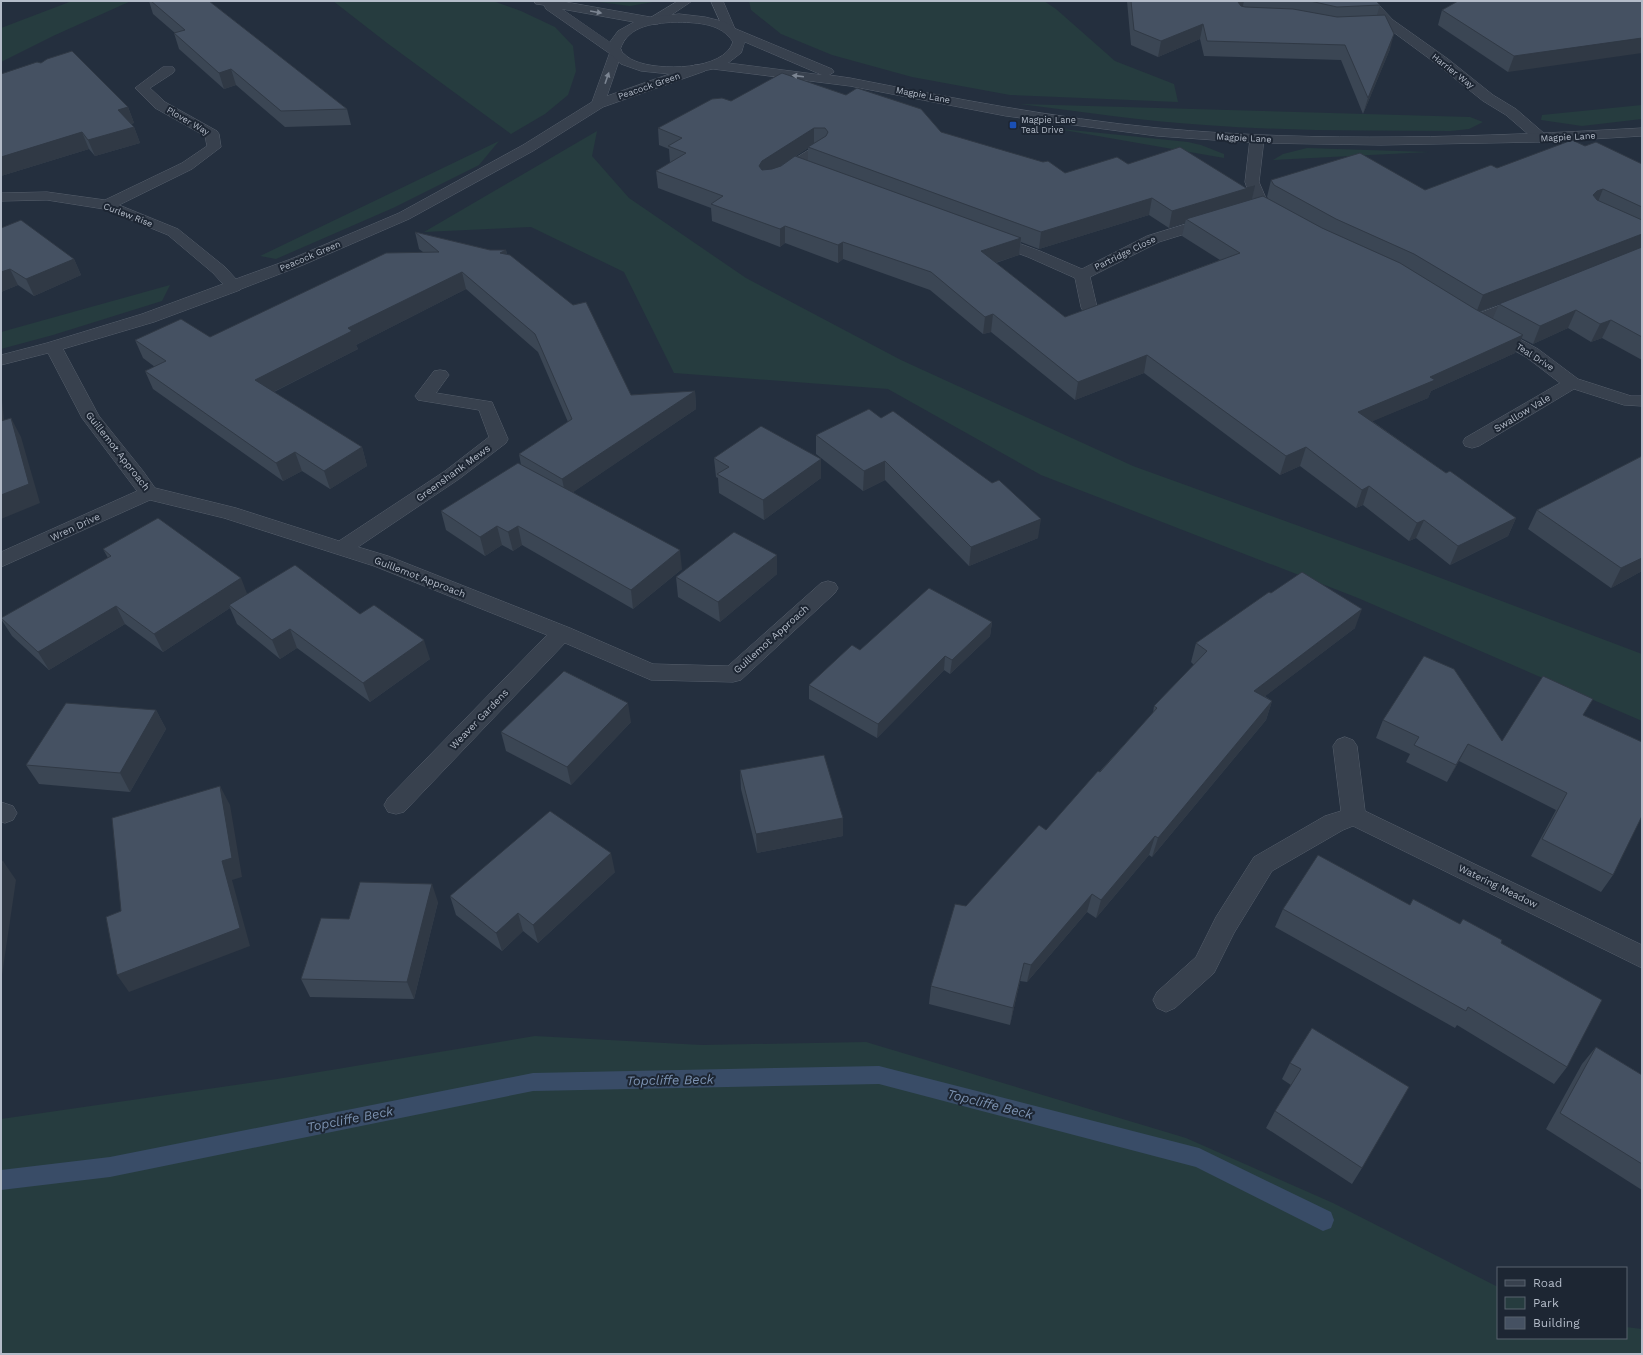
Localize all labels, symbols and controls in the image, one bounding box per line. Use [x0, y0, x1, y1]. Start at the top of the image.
one-way arrow [590, 9, 602, 15]
street label: Harrier Way [1430, 51, 1476, 91]
street label: Peacock Green [617, 71, 681, 101]
one-way arrow [604, 72, 610, 84]
one-way arrow [792, 73, 804, 79]
street label: Magpie Lane [895, 85, 951, 105]
street label: Plover Way [165, 105, 211, 137]
place label: Magpie Lane Teal Drive [1021, 115, 1076, 135]
marker: Magpie Lane Teal Drive [1008, 120, 1018, 130]
street label: Magpie Lane [1540, 131, 1596, 143]
street label: Magpie Lane [1216, 132, 1272, 144]
street label: Curlew Rise [102, 201, 154, 229]
street label: Partridge Close [1093, 234, 1157, 272]
street label: Peacock Green [278, 239, 342, 273]
street label: Teal Drive [1514, 341, 1556, 373]
street label: Swallow Vale [1492, 392, 1552, 434]
street label: Guillemot Approach [84, 409, 152, 493]
street label: Greenshank Mews [414, 442, 492, 504]
street label: Wren Drive [48, 511, 102, 543]
street label: Guillemot Approach [373, 554, 467, 600]
street label: Guillemot Approach [731, 602, 811, 676]
street label: Weaver Gardens [448, 687, 510, 751]
street label: Watering Meadow [1457, 862, 1540, 910]
water label: Topcliffe Beck [626, 1072, 715, 1088]
water label: Topcliffe Beck [946, 1086, 1035, 1122]
water label: Topcliffe Beck [306, 1103, 395, 1135]
legend [1497, 1267, 1627, 1339]
text: Road [1533, 1276, 1562, 1290]
text: Park [1533, 1296, 1559, 1310]
text: Building [1533, 1316, 1580, 1330]

